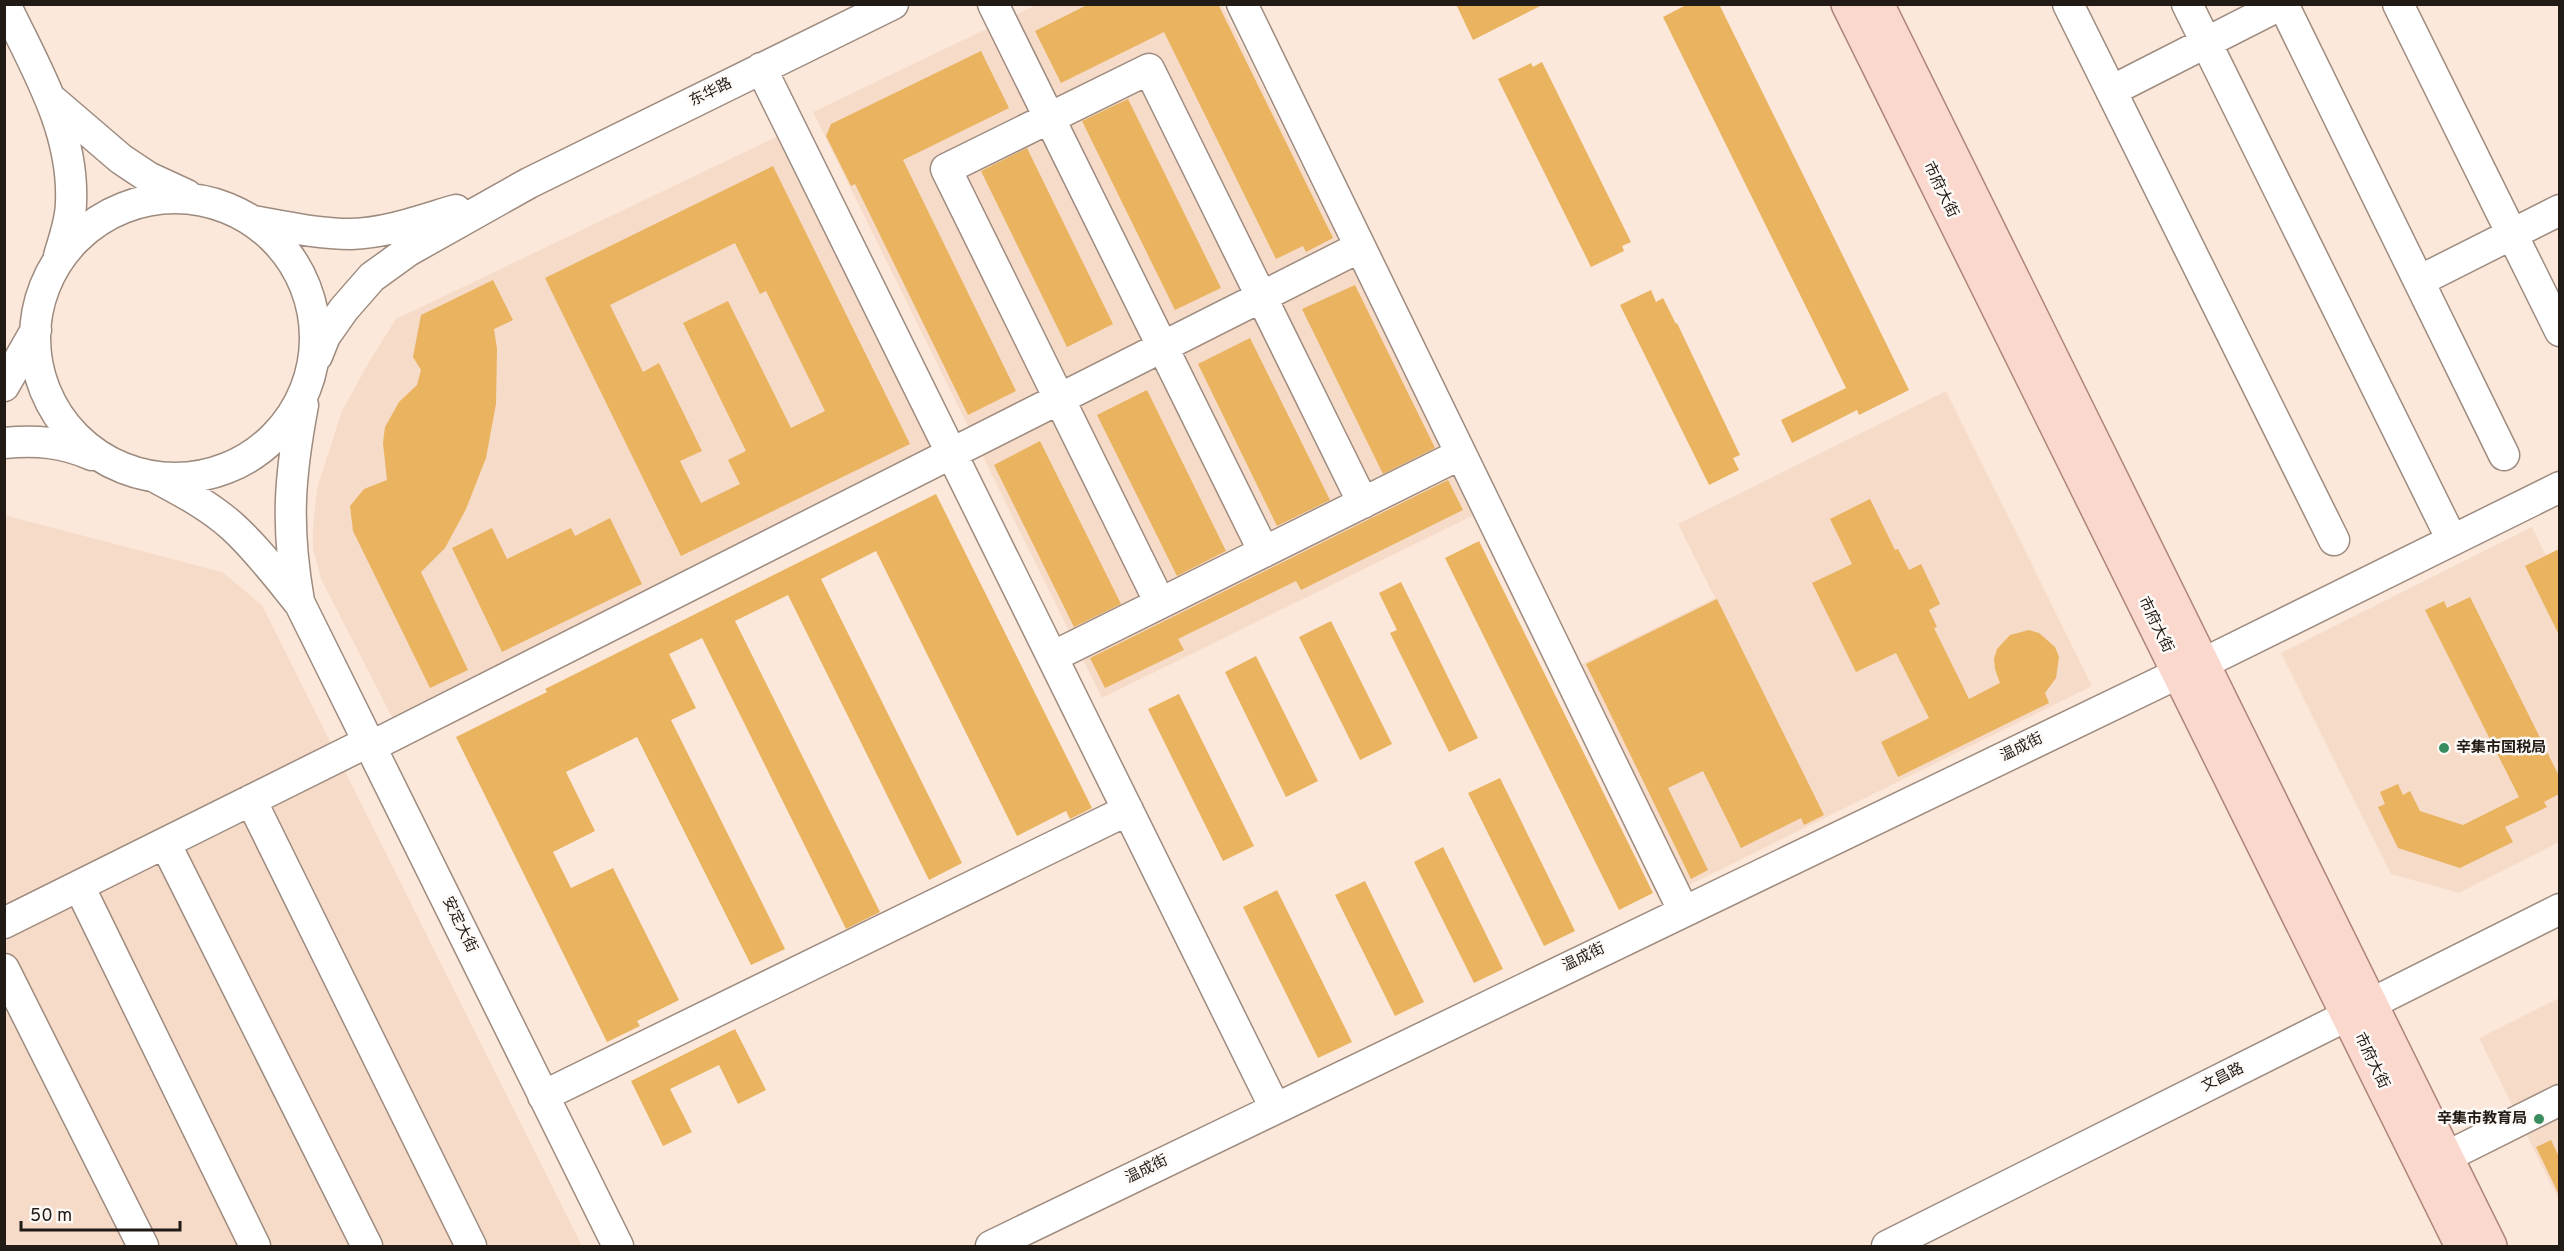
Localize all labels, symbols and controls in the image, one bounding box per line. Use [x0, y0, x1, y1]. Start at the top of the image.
street label: 东华路 [686, 74, 735, 111]
street label: 市府大街 [1918, 159, 1962, 221]
street label: 市府大街 [2133, 594, 2177, 656]
street label: 温成街 [1998, 730, 2046, 766]
place label: 辛集市国税局 [2456, 739, 2546, 758]
marker: 辛集市国税局 [2437, 741, 2451, 755]
street label: 安定大街 [437, 894, 481, 956]
street label: 温成街 [1560, 940, 1608, 976]
street label: 市府大街 [2349, 1030, 2393, 1092]
street label: 文昌路 [2199, 1059, 2247, 1097]
place label: 辛集市教育局 [2437, 1110, 2527, 1129]
marker: 辛集市教育局 [2532, 1112, 2546, 1126]
street label: 温成街 [1123, 1152, 1171, 1188]
scale bar [21, 1194, 180, 1232]
text: 50 m [30, 1205, 72, 1228]

